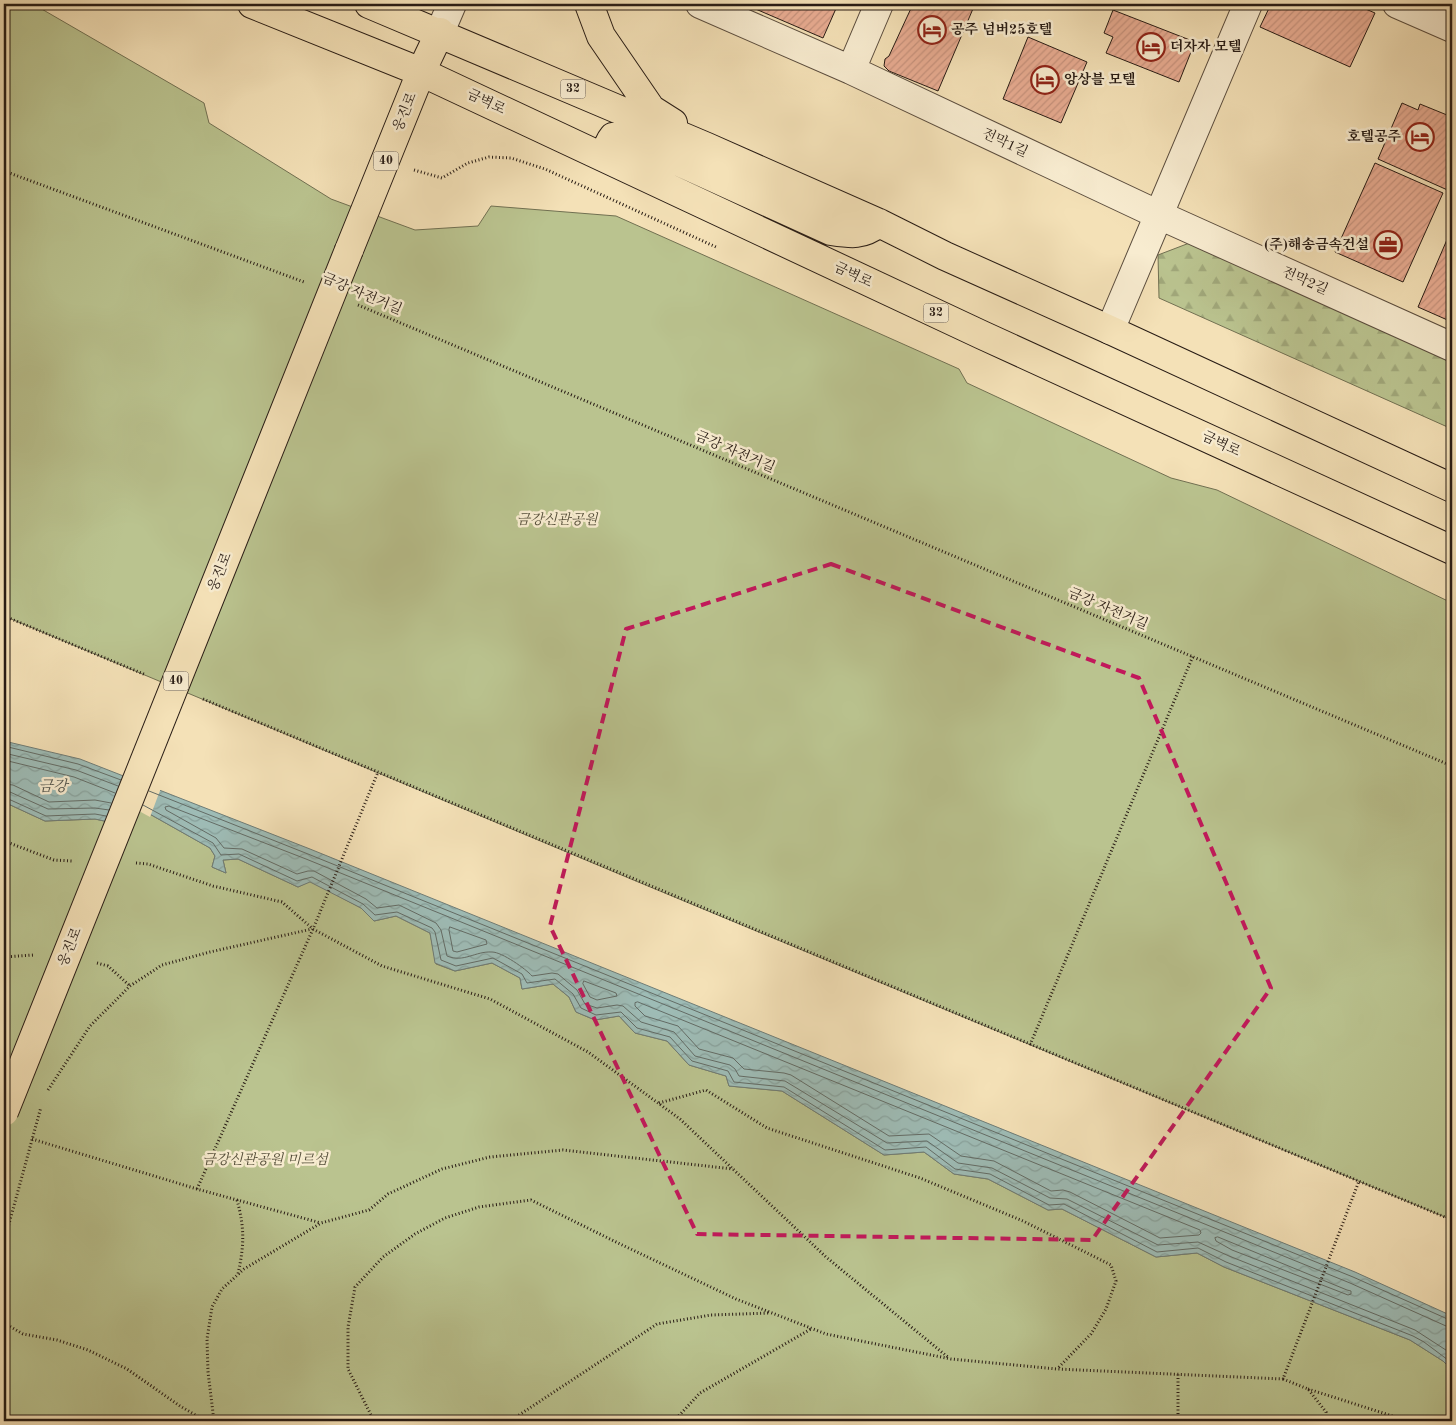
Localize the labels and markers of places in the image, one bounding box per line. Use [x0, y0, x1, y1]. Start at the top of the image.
hotel icon: 공주 넘버25호텔 [917, 15, 947, 45]
place label: 공주 넘버25호텔 [951, 21, 1052, 37]
hotel icon: 더자자 모텔 [1136, 32, 1166, 62]
place label: 더자자 모텔 [1170, 38, 1242, 54]
hotel icon: 앙상블 모텔 [1030, 65, 1060, 95]
place label: 앙상블 모텔 [1064, 71, 1136, 87]
hotel icon: 호텔공주 [1405, 122, 1435, 152]
place label: 호텔공주 [1347, 128, 1401, 144]
office icon: (주)해송금속건설 [1373, 230, 1403, 260]
place label: (주)해송금속건설 [1264, 236, 1369, 252]

